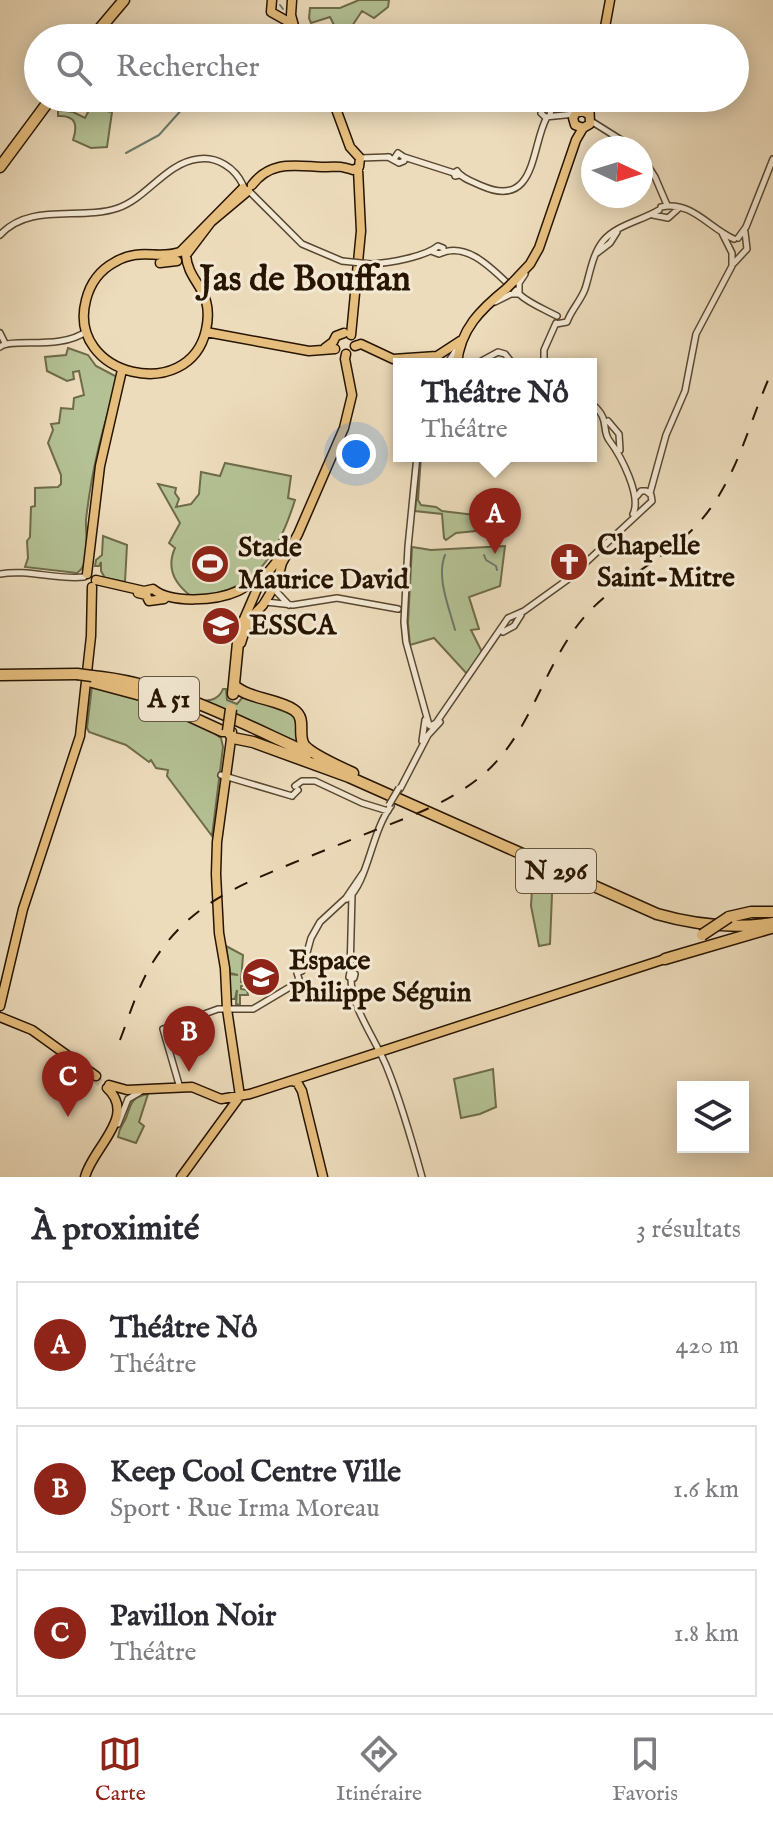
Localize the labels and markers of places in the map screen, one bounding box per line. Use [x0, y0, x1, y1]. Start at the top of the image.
pin: A [469, 488, 521, 554]
place label: Chapelle Saint-Mitre [597, 529, 735, 596]
place label: Stade Maurice David [238, 531, 410, 598]
church icon: Chapelle Saint-Mitre [548, 541, 590, 583]
sports icon: Stade Maurice David [189, 543, 231, 585]
school or university icon: ESSCA [200, 605, 242, 647]
place label: ESSCA [249, 609, 337, 644]
place label: Espace Philippe Séguin [289, 944, 471, 1011]
school or university icon: Espace Philippe Séguin [240, 956, 282, 998]
pin: B [163, 1006, 215, 1072]
pin: C [42, 1051, 94, 1117]

